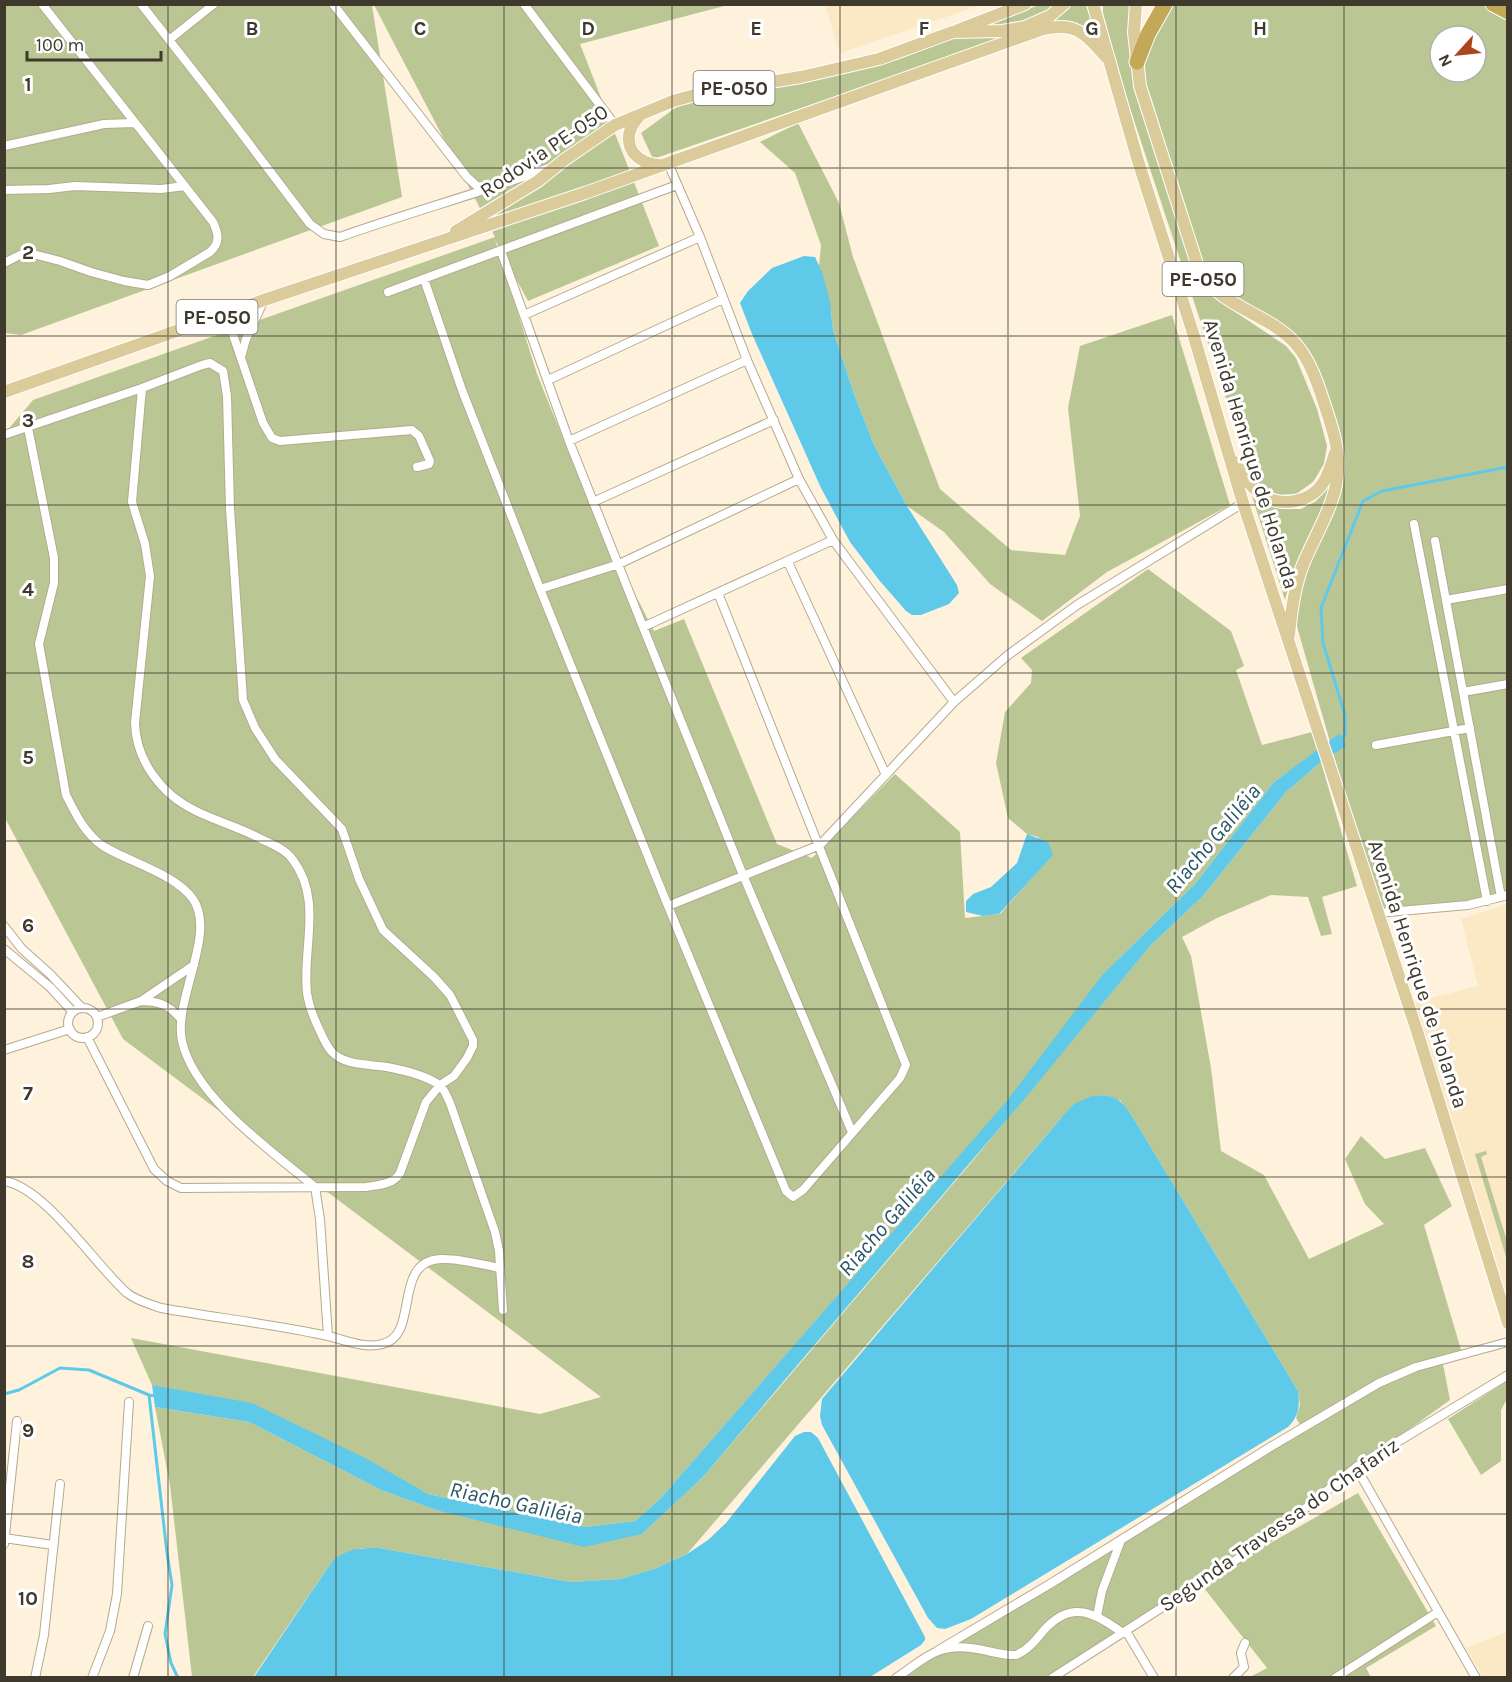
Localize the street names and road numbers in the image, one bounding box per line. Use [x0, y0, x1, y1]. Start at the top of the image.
road number: PE-050 [694, 71, 774, 105]
street label: Rodovia PE-050 [475, 99, 613, 203]
road number: PE-050 [1162, 262, 1244, 296]
road number: PE-050 [176, 300, 258, 334]
street label: Avenida Henrique de Holanda [1198, 316, 1304, 592]
street label: Avenida Henrique de Holanda [1363, 837, 1473, 1111]
street label: Segunda Travessa do Chafariz [1155, 1433, 1403, 1617]

